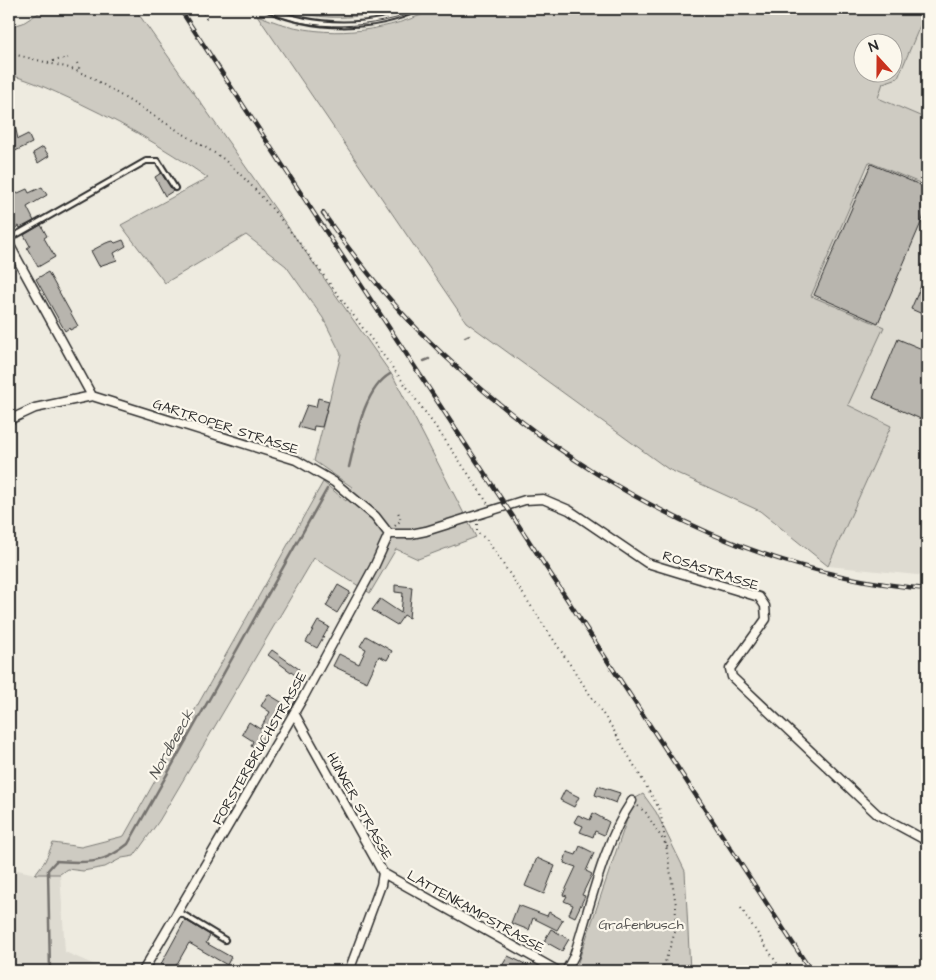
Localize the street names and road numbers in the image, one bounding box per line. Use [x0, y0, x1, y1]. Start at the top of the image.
street label: GARTROPER STRASSE [150, 394, 302, 460]
street label: ROSASTRASSE [660, 546, 762, 596]
street label: FORSTERBRUCHSTRASSE [208, 667, 312, 829]
street label: HÜNXER STRASSE [321, 749, 397, 865]
street label: LATTENKAMPSTRASSE [403, 866, 548, 958]

